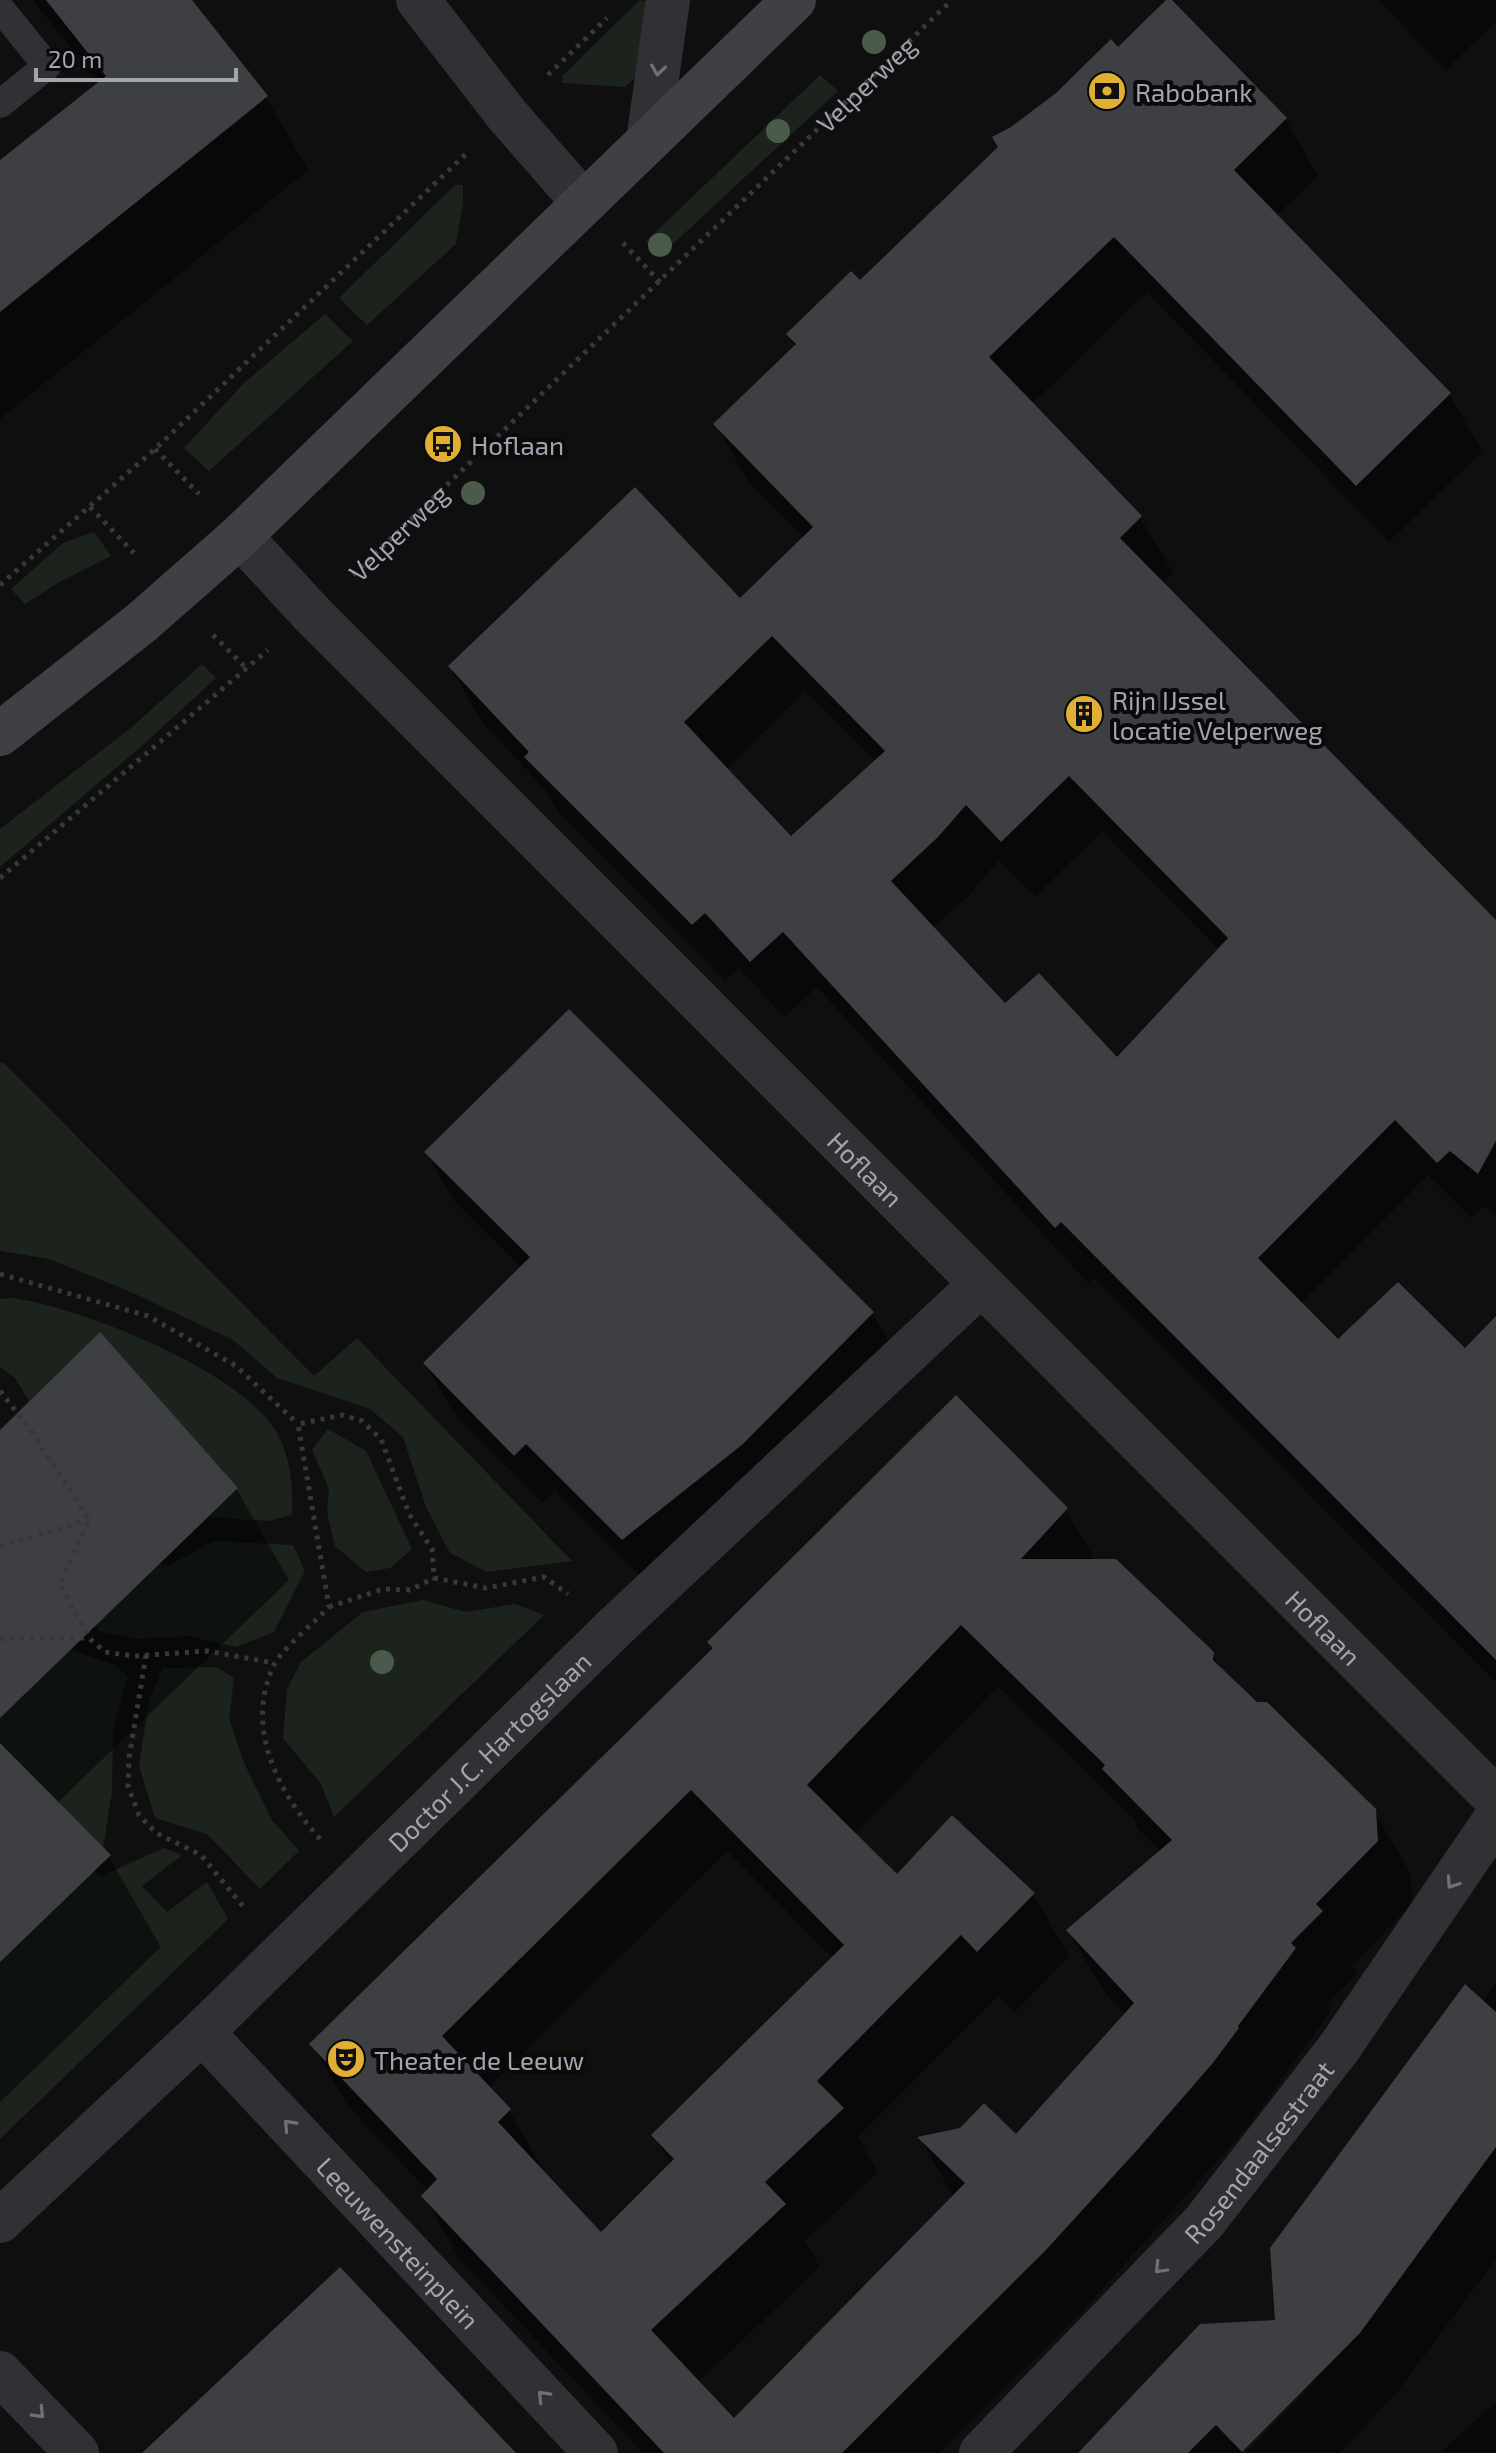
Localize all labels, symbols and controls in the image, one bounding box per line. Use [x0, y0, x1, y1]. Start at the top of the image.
street label: Velperweg [809, 29, 921, 138]
scale bar [36, 32, 236, 82]
text: 20 m [48, 44, 102, 73]
one-way arrow [650, 64, 667, 77]
bank icon: Rabobank [1086, 70, 1128, 112]
place label: Rabobank [1135, 76, 1252, 107]
bus stop icon: Hoflaan [422, 423, 464, 465]
place label: Hoflaan [471, 429, 564, 460]
street label: Velperweg [342, 477, 454, 587]
place label: Rijn IJssel locatie Velperweg [1112, 684, 1323, 745]
building icon: Rijn IJssel locatie Velperweg [1063, 693, 1105, 735]
street label: Hoflaan [822, 1125, 910, 1212]
street label: Hoflaan [1280, 1583, 1368, 1671]
street label: Doctor J.C. Hartogslaan [381, 1645, 596, 1857]
one-way arrow [1447, 1874, 1462, 1888]
theatre icon: Theater de Leeuw [325, 2038, 367, 2080]
place label: Theater de Leeuw [374, 2044, 584, 2075]
street label: Rosendaalsestraat [1177, 2054, 1339, 2249]
one-way arrow [284, 2119, 298, 2134]
street label: Leeuwensteinplein [311, 2150, 486, 2334]
one-way arrow [1155, 2259, 1169, 2273]
one-way arrow [538, 2391, 552, 2405]
one-way arrow [29, 2404, 44, 2418]

